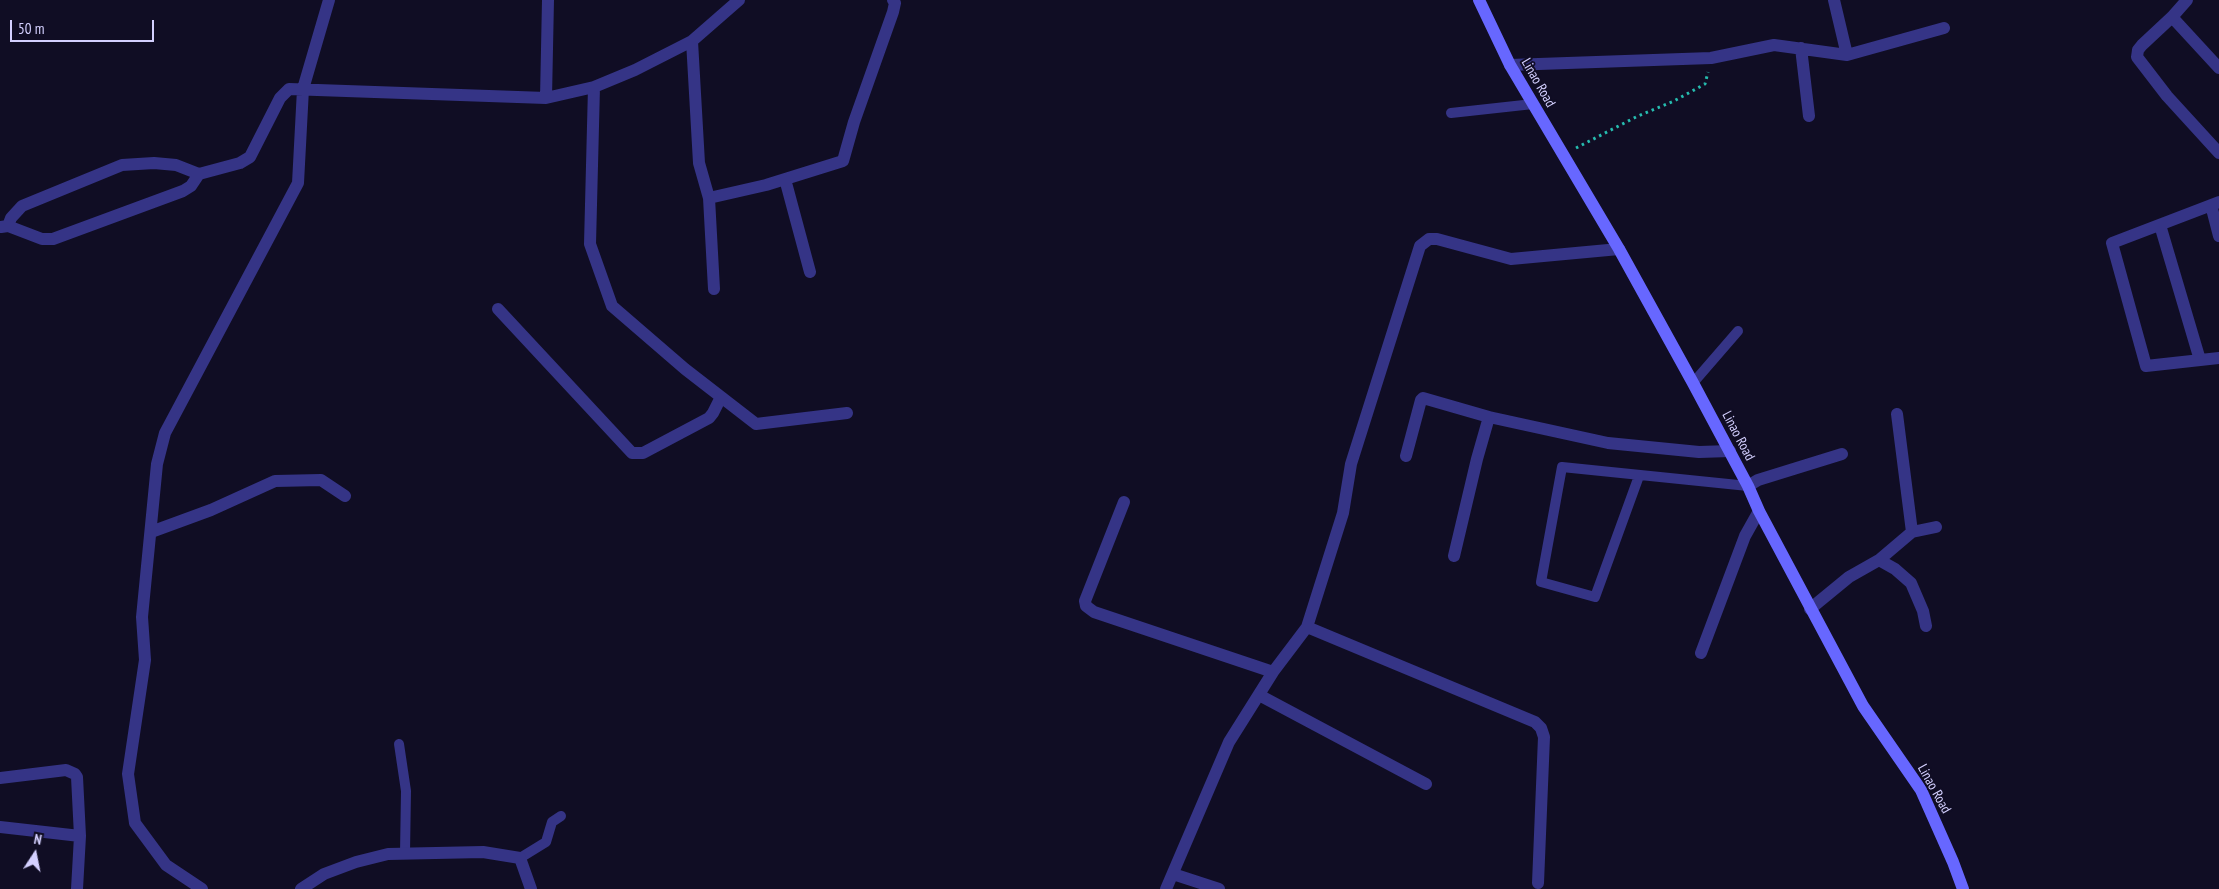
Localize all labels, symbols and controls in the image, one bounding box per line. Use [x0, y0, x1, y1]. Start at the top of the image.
scale bar [12, 10, 156, 42]
text: 50 m [18, 19, 44, 38]
street label: Linao Road [1517, 56, 1559, 110]
street label: Linao Road [1718, 408, 1758, 464]
street label: Linao Road [1914, 762, 1954, 816]
north arrow [10, 829, 60, 879]
text: N [32, 830, 43, 849]

